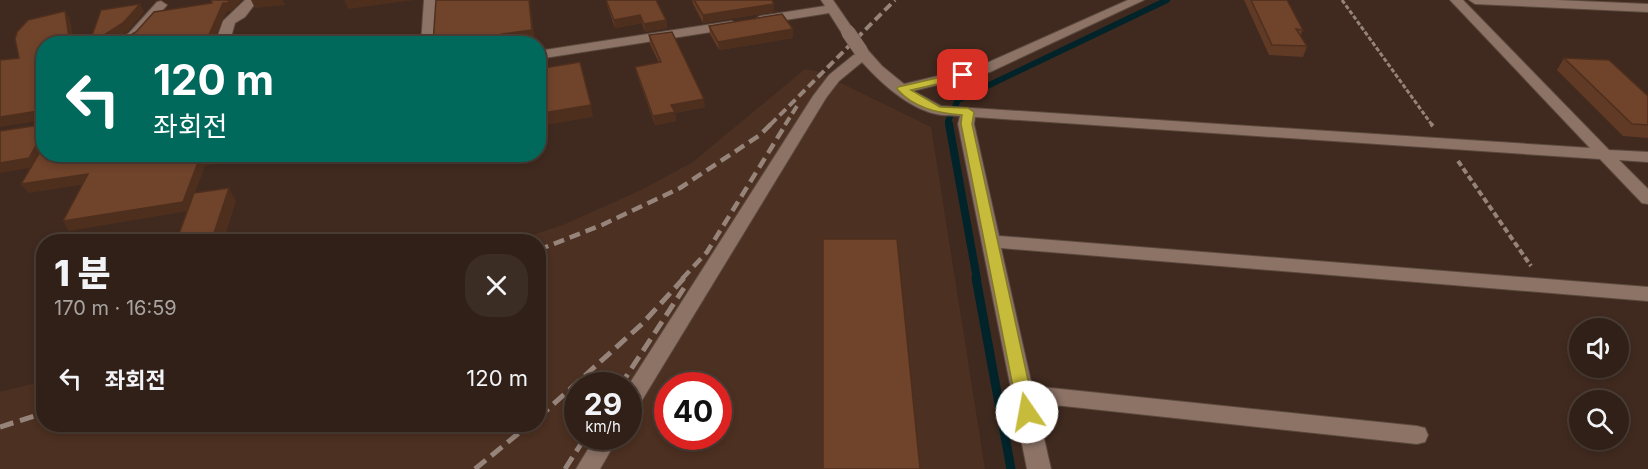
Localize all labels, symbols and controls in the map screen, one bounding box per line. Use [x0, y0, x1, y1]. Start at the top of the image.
pin [937, 49, 988, 100]
text: 120 m [153, 54, 274, 105]
icon: arrive [946, 58, 979, 91]
icon: left [54, 60, 132, 138]
text: 좌회전 [153, 110, 228, 143]
text: 1 분 [54, 251, 111, 295]
button: close [465, 254, 528, 317]
text: 170 m · 16:59 [54, 296, 177, 320]
map controls [1569, 318, 1629, 450]
button: sound [1569, 318, 1629, 378]
icon: left [54, 362, 87, 395]
text: 120 m [466, 365, 528, 391]
text: 좌회전 [105, 367, 166, 393]
speed limit sign: 40 [654, 372, 732, 450]
position arrow [995, 380, 1059, 444]
text: 29 [584, 386, 622, 422]
button: search [1569, 390, 1629, 450]
text: km/h [585, 417, 621, 436]

